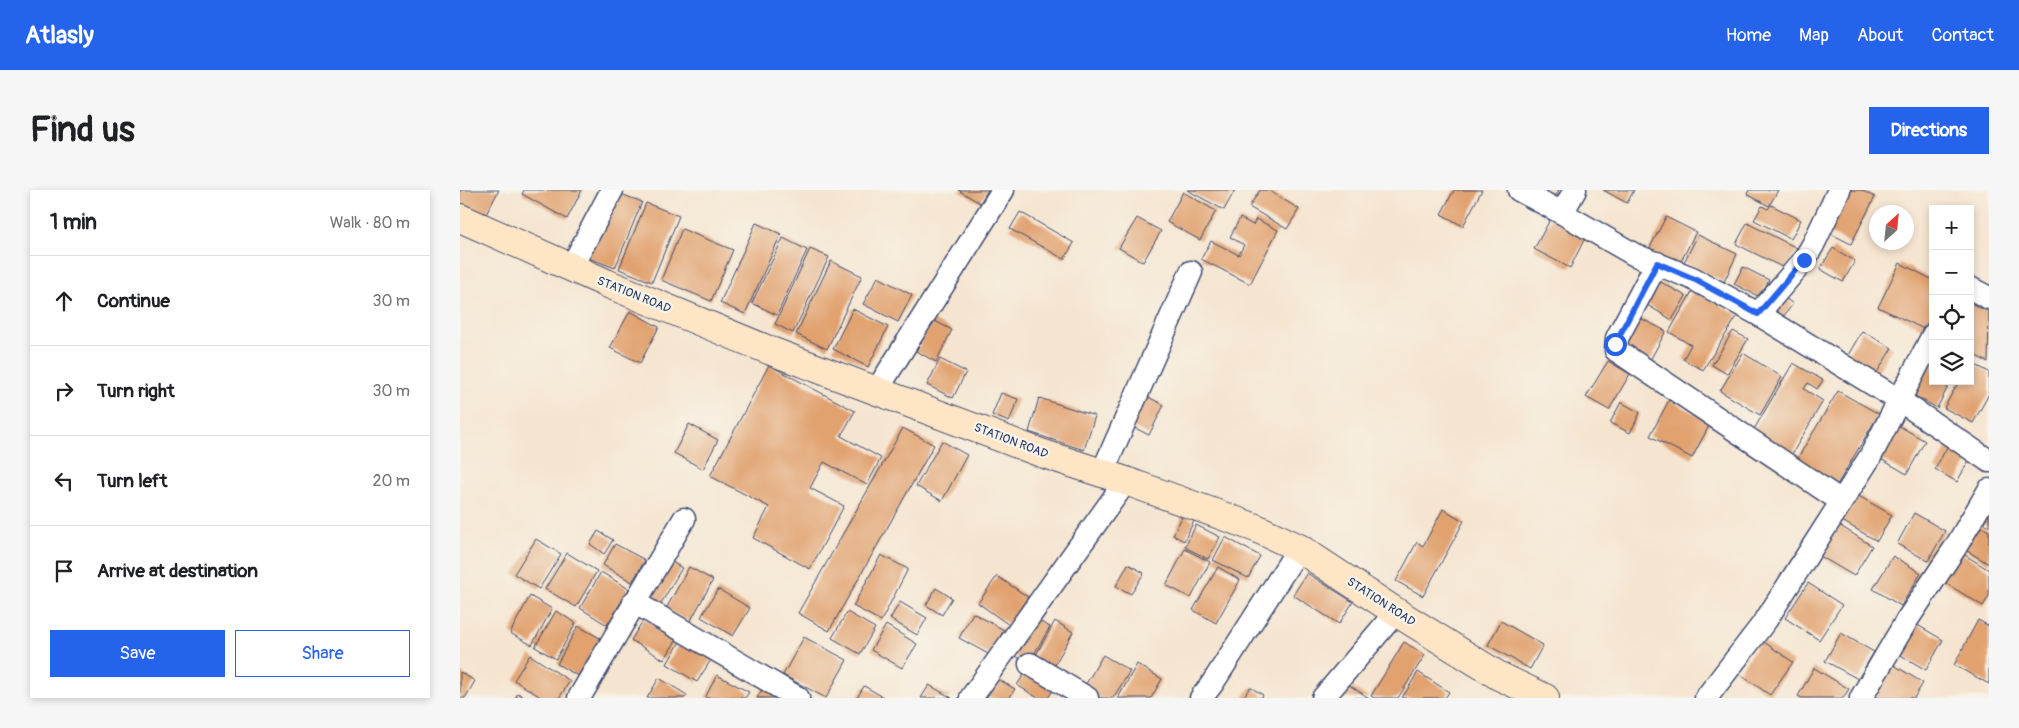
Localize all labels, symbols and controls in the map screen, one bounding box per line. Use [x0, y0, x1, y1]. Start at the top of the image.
text: Atlasly [25, 21, 94, 50]
text: Home [1726, 24, 1771, 47]
text: Map [1799, 24, 1829, 47]
text: About [1857, 24, 1903, 47]
text: Contact [1931, 24, 1994, 47]
button: Directions [1869, 107, 1989, 154]
text: Find us [30, 108, 135, 152]
north arrow [1869, 205, 1914, 250]
map controls [1929, 205, 1974, 385]
button: + [1929, 205, 1974, 250]
text: 1 min [50, 209, 97, 236]
text: Walk · 80 m [330, 213, 410, 233]
route end [1793, 249, 1816, 272]
button: − [1929, 250, 1974, 295]
street label: STATION ROAD [595, 273, 674, 317]
icon: ahead [50, 287, 78, 315]
text: Continue [97, 289, 170, 313]
text: 30 m [372, 291, 410, 311]
button: locate [1929, 295, 1974, 340]
route start [1604, 333, 1627, 356]
button: layers [1929, 340, 1974, 385]
icon: right [50, 377, 78, 405]
text: Turn right [97, 379, 175, 403]
text: 30 m [372, 381, 410, 401]
street label: STATION ROAD [972, 420, 1051, 462]
icon: left [50, 467, 78, 495]
text: Turn left [97, 469, 167, 493]
text: 20 m [372, 471, 410, 491]
icon: arrive [50, 557, 78, 585]
text: Arrive at destination [97, 559, 258, 583]
street label: STATION ROAD [1344, 574, 1418, 630]
button: Save [50, 630, 225, 677]
button: Share [235, 630, 410, 677]

